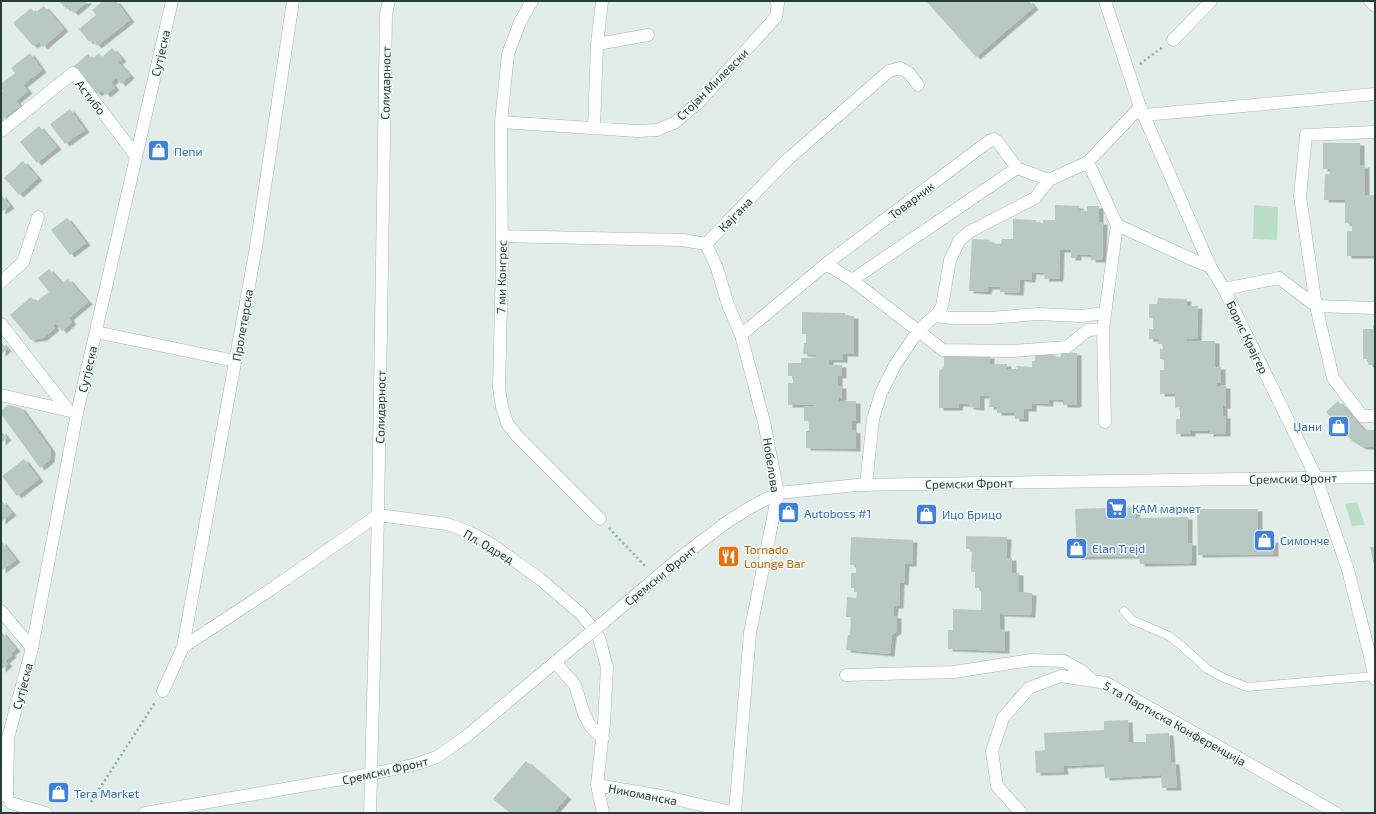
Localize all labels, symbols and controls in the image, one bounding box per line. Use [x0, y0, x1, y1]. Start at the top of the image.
street label: Сутјеска [148, 28, 173, 78]
street label: Стојан Милевски [673, 45, 751, 123]
street label: Солидарност [377, 46, 393, 120]
street label: Астибо [73, 77, 109, 117]
shop icon: Пепи [145, 138, 171, 164]
place label: Пепи [174, 144, 202, 158]
street label: Товарник [886, 178, 937, 222]
street label: Кајгана [715, 194, 756, 235]
street label: 7 ми Конгрес [493, 240, 509, 314]
street label: Пролетерска [229, 288, 255, 362]
street label: Борис Крајгер [1223, 298, 1272, 376]
street label: Сутјеска [75, 344, 100, 394]
street label: Солидарност [372, 370, 388, 444]
shop icon: Џани [1325, 413, 1351, 439]
place label: Џани [1293, 419, 1322, 433]
street label: Нобелова [761, 437, 783, 493]
street label: Сремски Фронт [1249, 470, 1337, 486]
street label: Сремски Фронт [925, 475, 1013, 491]
supermarket icon: КАМ маркет [1103, 495, 1129, 521]
shop icon: Autoboss #1 [776, 500, 802, 526]
shop icon: Ицо Брицо [914, 501, 940, 527]
place label: КАМ маркет [1132, 501, 1201, 515]
place label: Autoboss #1 [804, 506, 871, 520]
place label: Ицо Брицо [942, 507, 1002, 521]
street label: Пл. Одред [461, 526, 517, 566]
shop icon: Симонче [1251, 527, 1277, 553]
place label: Симонче [1280, 533, 1330, 547]
shop icon: Elan Trejd [1063, 535, 1089, 561]
place label: Elan Trejd [1092, 541, 1145, 556]
street label: Сремски Фронт [621, 542, 699, 608]
place label: Tornado Lounge Bar [744, 542, 806, 570]
restaurant icon: Tornado Lounge Bar [716, 543, 742, 569]
street label: Сутјеска [9, 661, 36, 711]
street label: 5 та Партиска Конференција [1101, 678, 1249, 769]
street label: Сремски Фронт [341, 753, 430, 787]
shop icon: Tera Market [46, 780, 72, 806]
street label: Никоманска [607, 780, 679, 808]
place label: Tera Market [74, 786, 139, 800]

